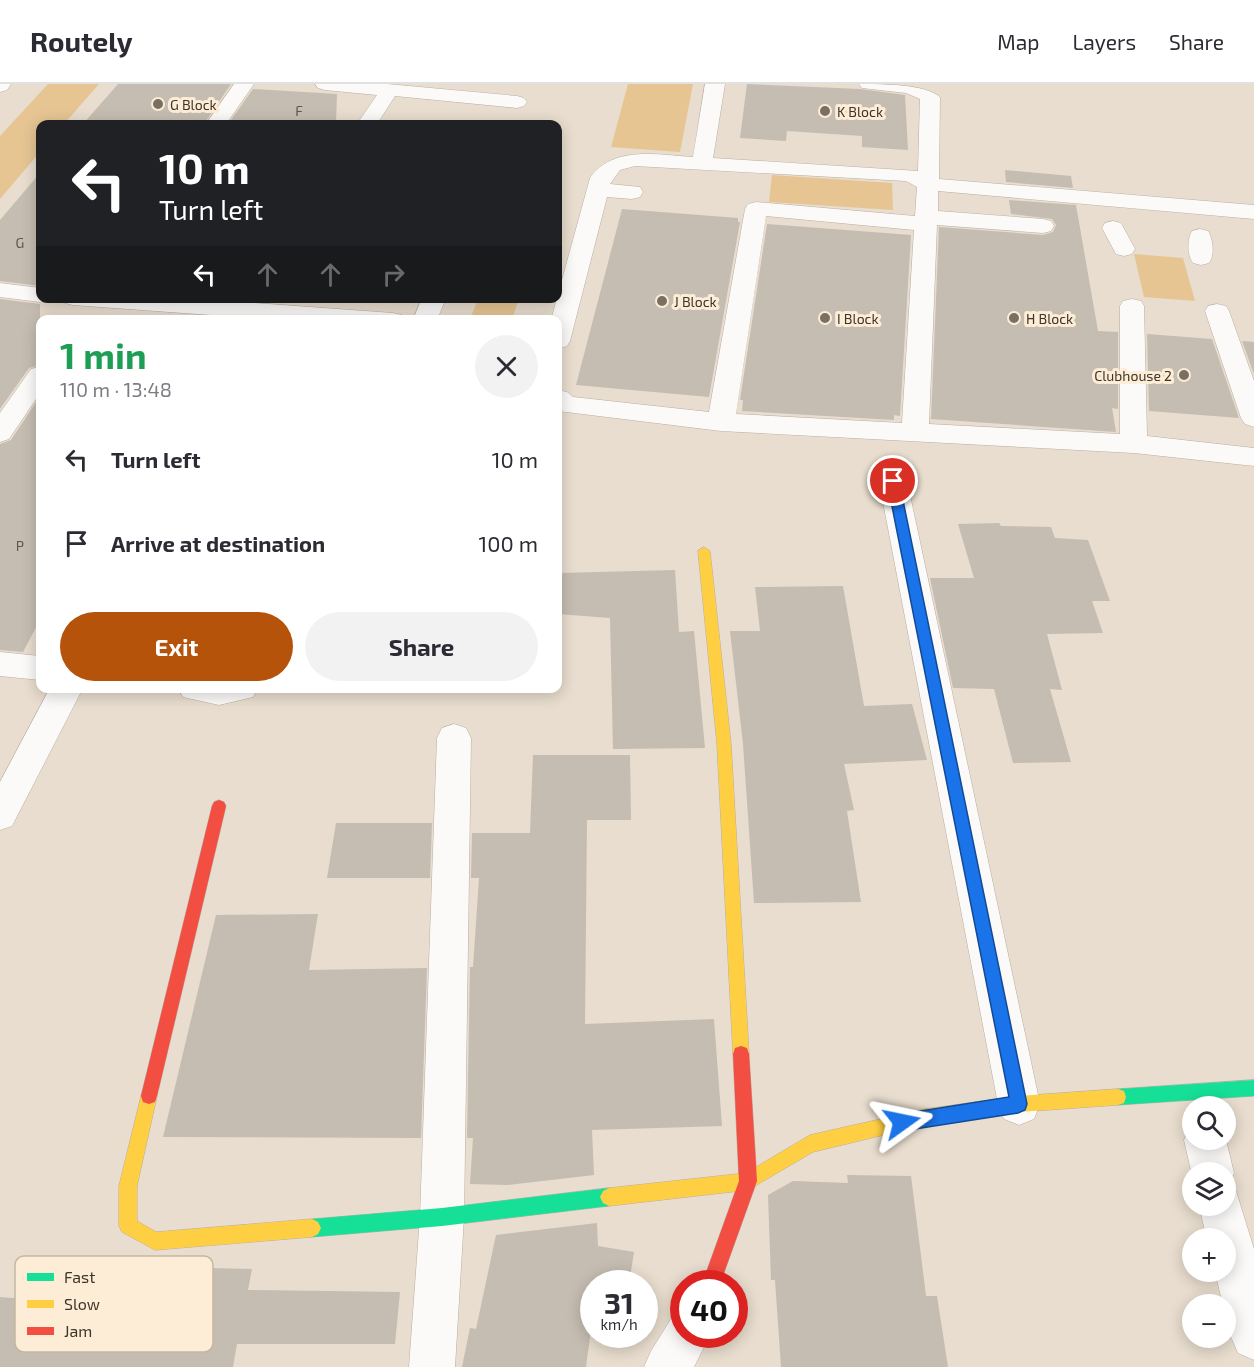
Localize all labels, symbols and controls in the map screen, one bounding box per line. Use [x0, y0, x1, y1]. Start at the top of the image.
text: Routely [30, 24, 133, 58]
text: Map [997, 29, 1039, 54]
text: Layers [1072, 29, 1136, 54]
text: Share [1169, 29, 1224, 54]
place label: G Block [170, 96, 217, 113]
marker: G Block [151, 97, 165, 111]
house number: F [295, 102, 303, 119]
place label: K Block [837, 103, 883, 120]
marker: K Block [818, 104, 832, 118]
text: 10 m [159, 142, 250, 192]
icon: left [60, 144, 138, 222]
text: Turn left [159, 193, 263, 225]
house number: G [16, 234, 24, 251]
icon: left [188, 258, 221, 291]
icon: ahead [251, 258, 284, 291]
icon: ahead [314, 258, 347, 291]
icon: right [377, 258, 410, 291]
place label: J Block [674, 293, 717, 310]
marker: J Block [655, 294, 669, 308]
place label: I Block [837, 310, 879, 327]
place label: H Block [1026, 310, 1073, 327]
marker: I Block [818, 311, 832, 325]
marker: H Block [1007, 311, 1021, 325]
text: 1 min [60, 333, 147, 376]
button: close [475, 335, 538, 398]
place label: Clubhouse 2 [1094, 367, 1172, 384]
marker: Clubhouse 2 [1177, 368, 1191, 382]
text: 110 m · 13:48 [60, 377, 172, 401]
icon: left [60, 443, 93, 476]
text: Turn left [111, 446, 200, 472]
text: 10 m [492, 446, 538, 472]
pin [867, 455, 918, 506]
icon: arrive [876, 464, 909, 497]
icon: arrive [60, 527, 93, 560]
text: Arrive at destination [111, 530, 325, 556]
text: 100 m [479, 530, 538, 556]
house number: P [16, 537, 24, 554]
button: Exit [60, 612, 293, 681]
button: Share [305, 612, 538, 681]
position arrow [870, 1090, 934, 1154]
map controls [1182, 1096, 1236, 1348]
button: search [1182, 1096, 1236, 1150]
button: layers [1182, 1162, 1236, 1216]
button: + [1182, 1228, 1236, 1282]
legend [15, 1256, 213, 1352]
text: Fast [64, 1267, 95, 1286]
speed limit sign: 40 [670, 1270, 748, 1348]
text: 31 [604, 1284, 634, 1320]
text: Slow [64, 1294, 100, 1313]
button: − [1182, 1294, 1236, 1348]
text: km/h [600, 1315, 638, 1333]
text: Jam [64, 1321, 92, 1340]

